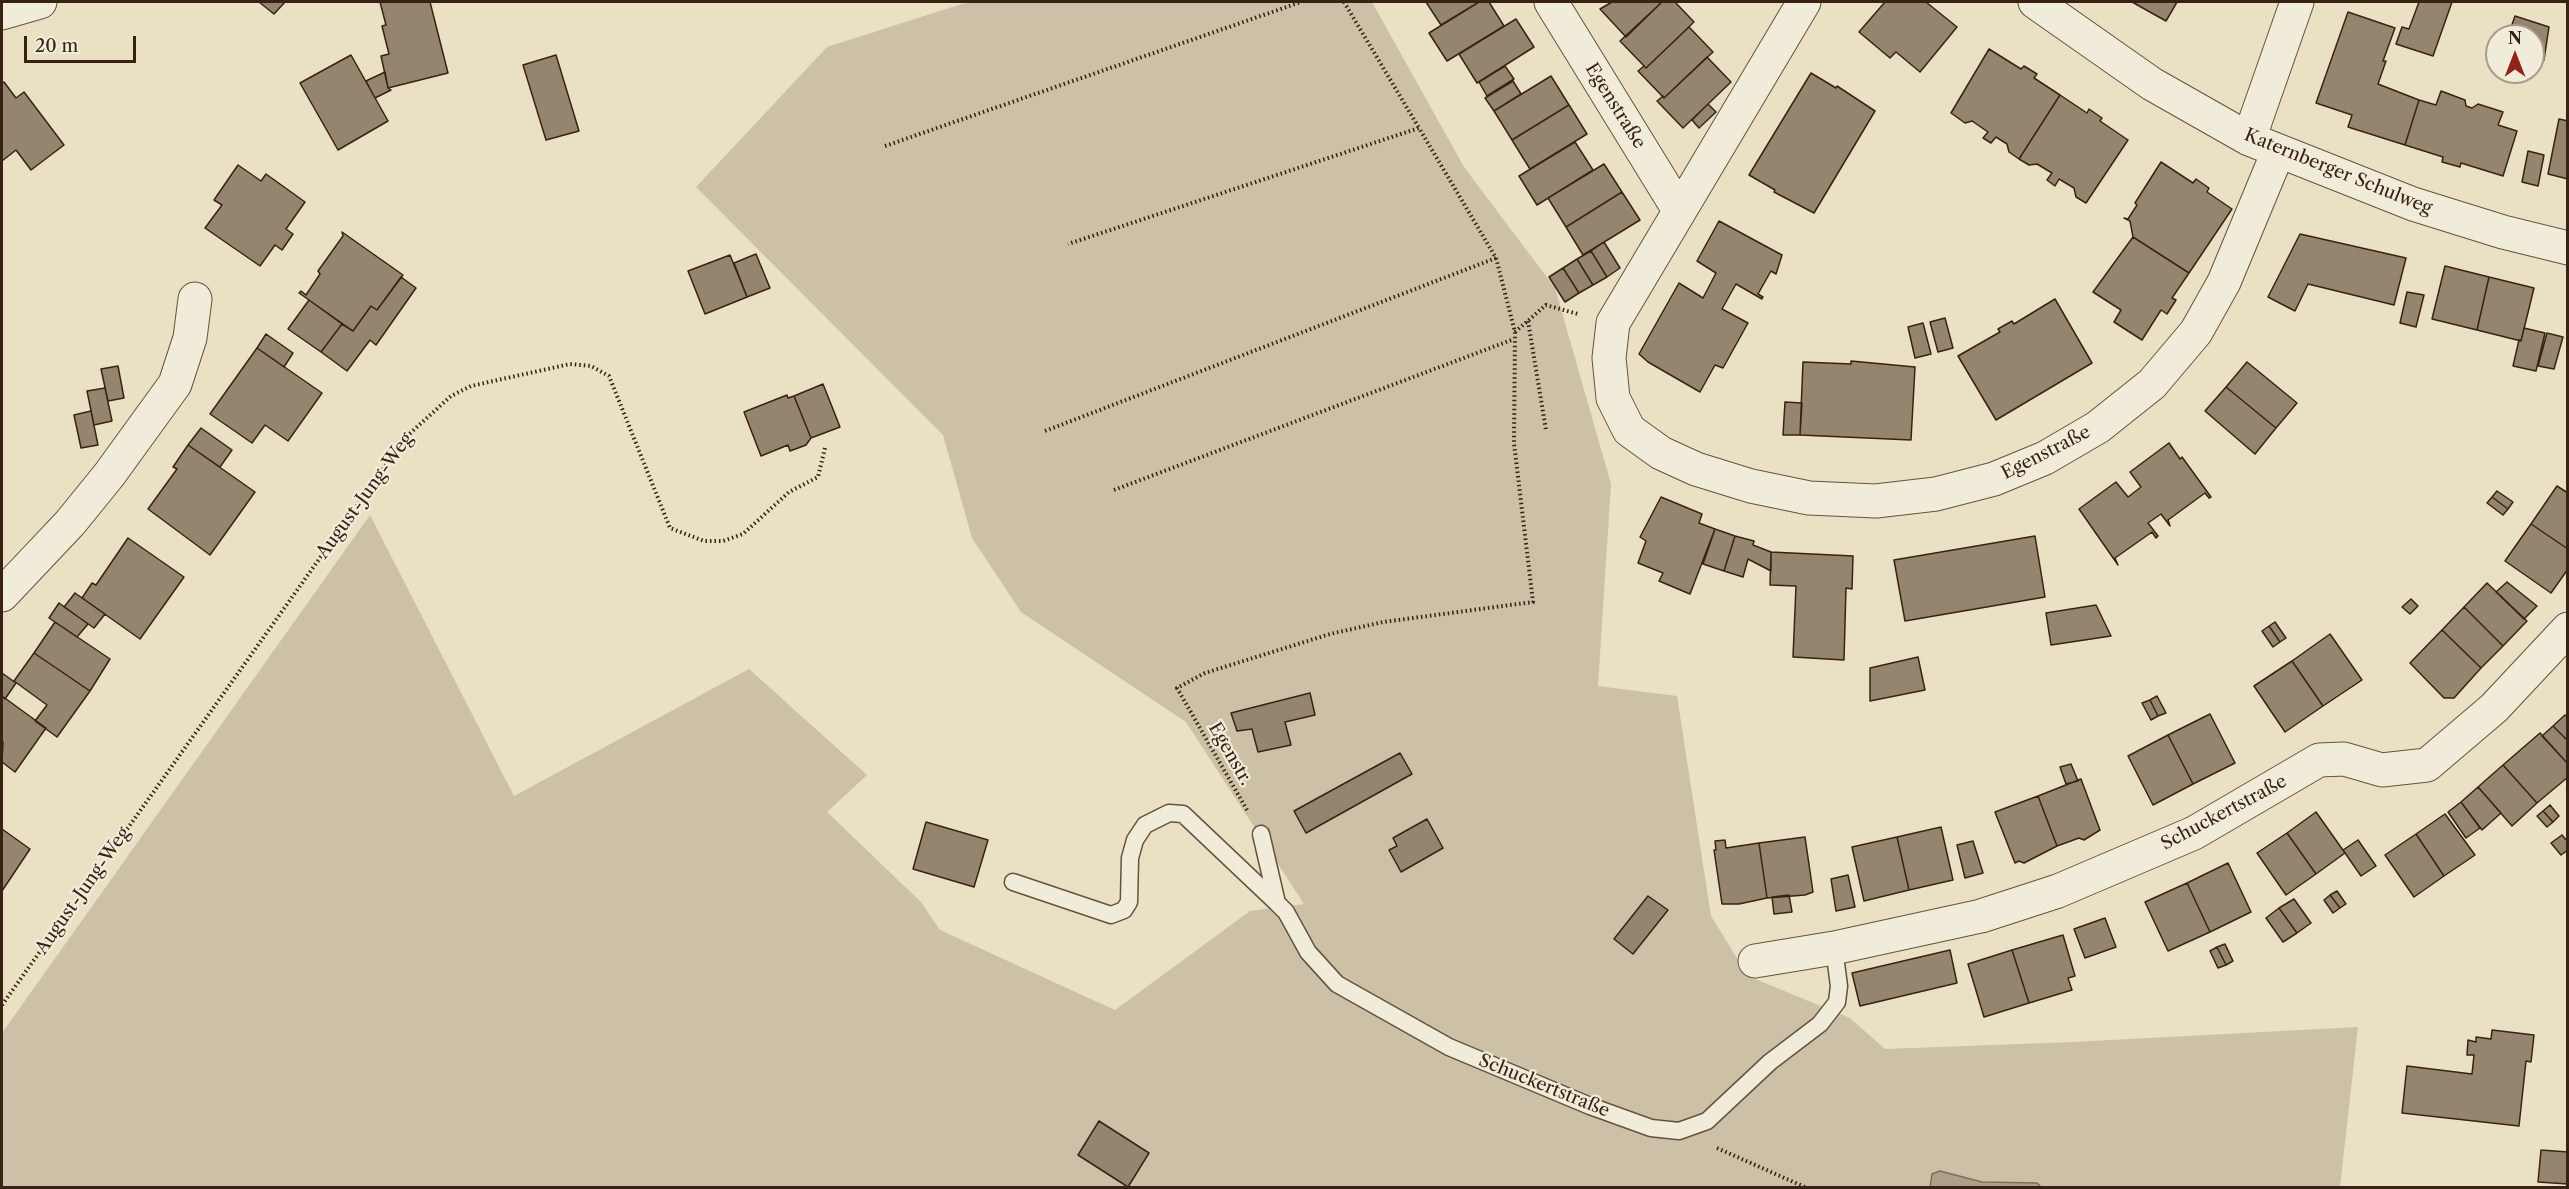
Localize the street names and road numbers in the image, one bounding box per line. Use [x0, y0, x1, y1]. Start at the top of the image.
street label: Egenstraße [1580, 59, 1650, 153]
street label: Katernberger Schulweg [2241, 124, 2435, 220]
street label: Egenstraße [1998, 421, 2094, 485]
street label: August-Jung-Weg [312, 429, 418, 563]
street label: Egenstr. [1203, 719, 1257, 789]
street label: Schuckertstraße [2157, 771, 2291, 855]
street label: August-Jung-Weg [31, 823, 135, 959]
street label: Schuckertstraße [1475, 1050, 1613, 1122]

